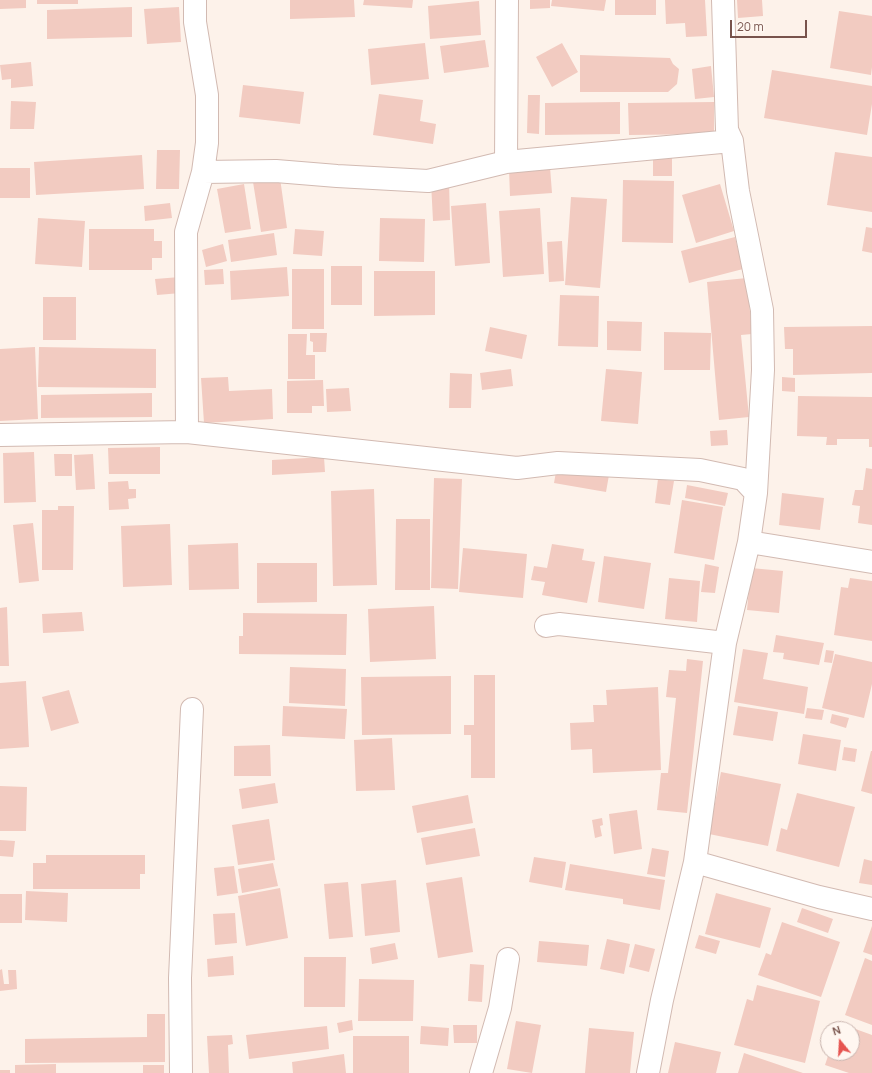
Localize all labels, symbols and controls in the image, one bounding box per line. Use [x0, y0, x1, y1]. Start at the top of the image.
scale bar [732, 12, 809, 38]
text: 20 m [737, 18, 764, 35]
north arrow [820, 1021, 860, 1061]
text: N [830, 1022, 843, 1038]

